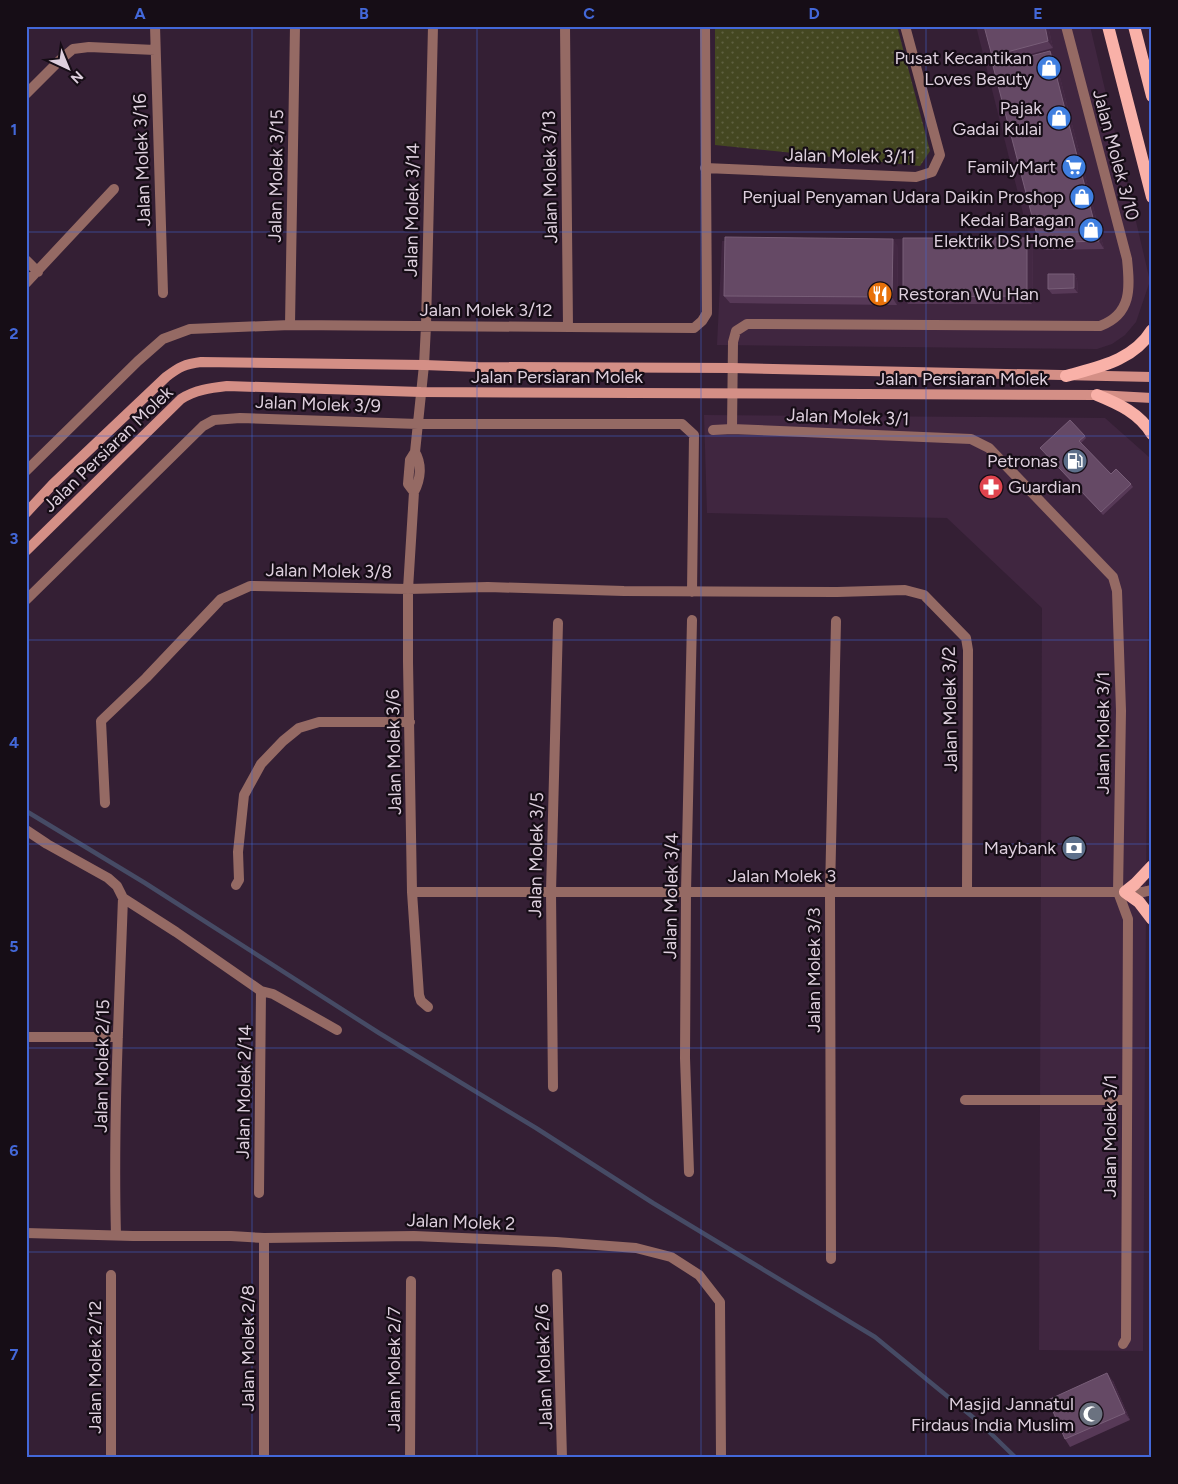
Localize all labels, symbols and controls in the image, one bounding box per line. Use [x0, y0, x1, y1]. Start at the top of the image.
text: A [134, 4, 146, 23]
text: B [359, 4, 369, 23]
text: C [583, 4, 595, 23]
text: D [808, 4, 820, 23]
text: E [1033, 4, 1043, 23]
north arrow [42, 42, 92, 92]
place label: Pusat Kecantikan Loves Beauty [894, 47, 1033, 90]
shop icon: Pusat Kecantikan Loves Beauty [1036, 55, 1062, 81]
text: N [67, 67, 86, 87]
street label: Jalan Molek 3/10 [1088, 87, 1144, 223]
street label: Jalan Molek 3/16 [129, 93, 155, 227]
place label: Pajak Gadai Kulai [952, 97, 1042, 140]
shop icon: Pajak Gadai Kulai [1046, 105, 1072, 131]
street label: Jalan Molek 3/15 [264, 109, 288, 243]
street label: Jalan Molek 3/13 [538, 110, 562, 244]
text: 1 [11, 120, 17, 139]
street label: Jalan Molek 3/14 [400, 143, 424, 277]
street label: Jalan Molek 3/11 [785, 144, 915, 168]
supermarket icon: FamilyMart [1061, 154, 1087, 180]
place label: FamilyMart [967, 156, 1056, 178]
shop icon: Penjual Penyaman Udara Daikin Proshop [1069, 184, 1095, 210]
place label: Penjual Penyaman Udara Daikin Proshop [742, 186, 1064, 208]
place label: Kedai Baragan Elektrik DS Home [934, 209, 1074, 252]
shop icon: Kedai Baragan Elektrik DS Home [1078, 217, 1104, 243]
restaurant icon: Restoran Wu Han [867, 281, 893, 307]
place label: Restoran Wu Han [898, 283, 1039, 305]
street label: Jalan Molek 3/12 [419, 299, 553, 321]
text: 2 [9, 324, 19, 343]
street label: Jalan Persiaran Molek [471, 366, 643, 388]
street label: Jalan Persiaran Molek [876, 368, 1048, 390]
street label: Jalan Persiaran Molek [39, 381, 178, 517]
street label: Jalan Molek 3/9 [255, 391, 381, 417]
street label: Jalan Molek 3/1 [786, 404, 910, 430]
fuel station icon: Petronas [1062, 448, 1088, 474]
place label: Petronas [987, 450, 1058, 472]
pharmacy icon: Guardian [978, 474, 1004, 500]
place label: Guardian [1008, 476, 1081, 498]
text: 3 [10, 529, 19, 548]
street label: Jalan Molek 3/8 [266, 559, 392, 583]
street label: Jalan Molek 3/2 [938, 646, 962, 772]
street label: Jalan Molek 3/1 [1092, 672, 1114, 794]
street label: Jalan Molek 3/6 [382, 689, 406, 815]
text: 4 [9, 733, 19, 752]
street label: Jalan Molek 3/5 [524, 792, 548, 918]
street label: Jalan Molek 3/4 [659, 832, 683, 960]
bank icon: Maybank [1061, 835, 1087, 861]
place label: Maybank [984, 837, 1056, 859]
street label: Jalan Molek 3 [728, 865, 836, 887]
street label: Jalan Molek 3/3 [803, 907, 825, 1033]
text: 5 [9, 937, 19, 956]
street label: Jalan Molek 2/15 [90, 999, 114, 1133]
street label: Jalan Molek 2/14 [232, 1025, 256, 1159]
street label: Jalan Molek 3/1 [1099, 1075, 1121, 1197]
text: 6 [9, 1141, 19, 1160]
street label: Jalan Molek 2 [406, 1209, 516, 1235]
street label: Jalan Molek 2/8 [237, 1285, 259, 1411]
street label: Jalan Molek 2/12 [84, 1300, 106, 1434]
street label: Jalan Molek 2/6 [531, 1304, 557, 1430]
street label: Jalan Molek 2/7 [383, 1306, 405, 1432]
text: 7 [10, 1345, 19, 1364]
place label: Masjid Jannatul Firdaus India Muslim [911, 1393, 1074, 1436]
mosque icon: Masjid Jannatul Firdaus India Muslim [1078, 1401, 1104, 1427]

